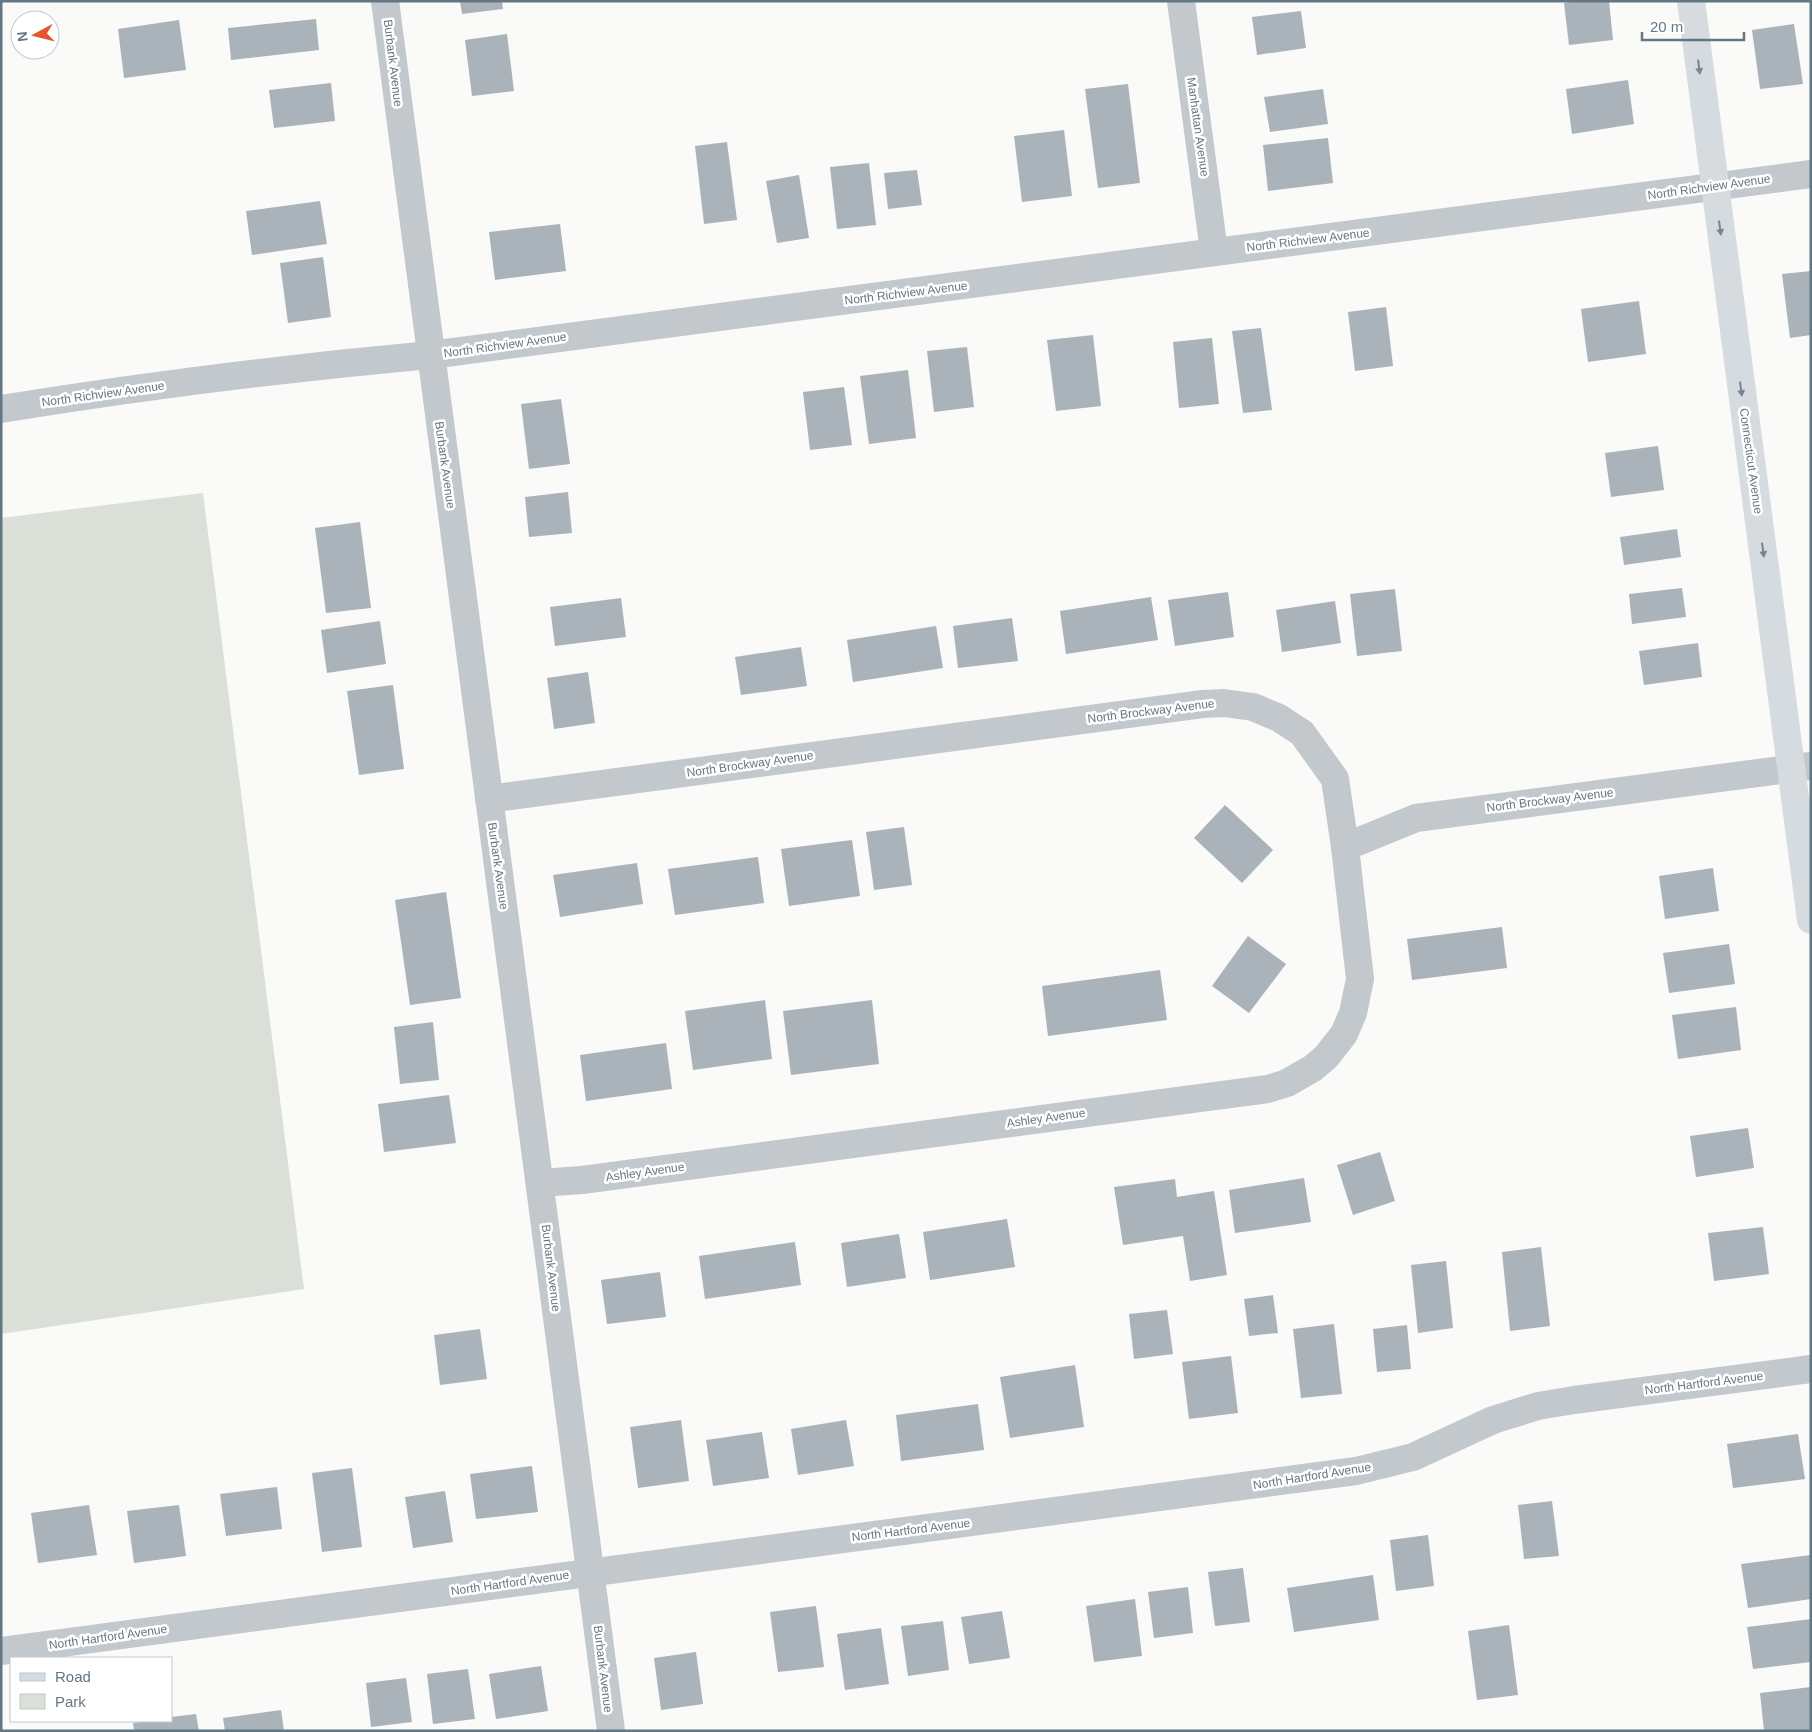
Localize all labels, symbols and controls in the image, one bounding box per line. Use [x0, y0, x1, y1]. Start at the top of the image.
north arrow [10, 10, 60, 60]
scale bar [1642, 10, 1744, 42]
text: 20 m [1650, 18, 1683, 35]
street label: Burbank Avenue [381, 19, 405, 108]
text: N [14, 31, 31, 43]
one-way arrow [1695, 59, 1703, 75]
street label: Manhattan Avenue [1184, 77, 1212, 178]
street label: North Richview Avenue [1647, 171, 1772, 203]
one-way arrow [1716, 220, 1724, 236]
street label: North Richview Avenue [1246, 225, 1371, 254]
street label: North Richview Avenue [844, 278, 969, 307]
street label: North Richview Avenue [443, 329, 568, 361]
street label: North Richview Avenue [41, 378, 166, 410]
one-way arrow [1738, 382, 1746, 398]
street label: Connecticut Avenue [1737, 407, 1765, 515]
street label: Burbank Avenue [432, 421, 458, 510]
one-way arrow [1759, 543, 1767, 559]
street label: North Brockway Avenue [1087, 696, 1216, 726]
street label: North Brockway Avenue [686, 748, 815, 780]
street label: North Brockway Avenue [1486, 785, 1615, 815]
street label: Burbank Avenue [485, 822, 511, 911]
street label: Ashley Avenue [1006, 1106, 1086, 1130]
street label: Ashley Avenue [605, 1160, 685, 1184]
street label: Burbank Avenue [539, 1224, 563, 1313]
street label: North Hartford Avenue [1644, 1369, 1764, 1397]
street label: North Hartford Avenue [1252, 1460, 1372, 1492]
street label: North Hartford Avenue [851, 1516, 971, 1544]
street label: North Hartford Avenue [450, 1568, 570, 1598]
street label: North Hartford Avenue [48, 1622, 168, 1652]
street label: Burbank Avenue [591, 1625, 615, 1714]
legend [10, 1657, 172, 1722]
text: Road [55, 1668, 91, 1685]
text: Park [55, 1693, 86, 1710]

